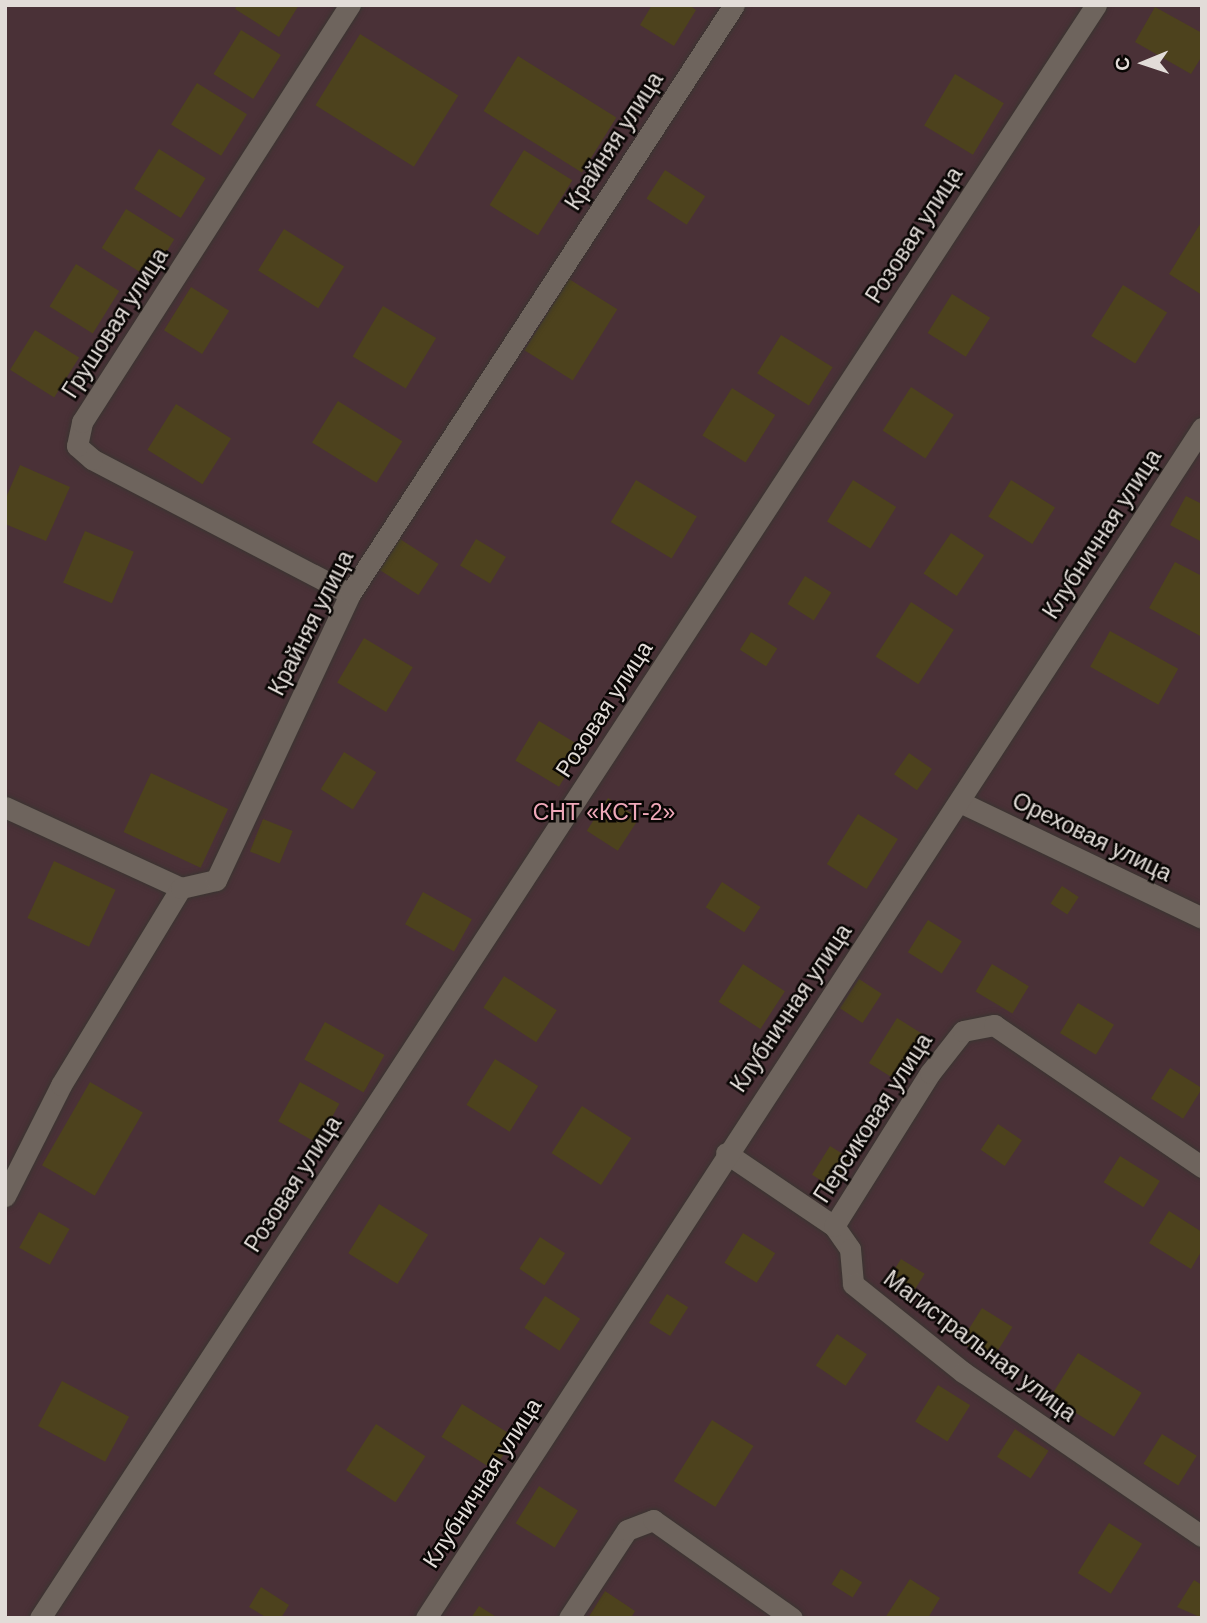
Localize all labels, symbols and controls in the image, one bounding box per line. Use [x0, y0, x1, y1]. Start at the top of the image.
north arrow [1109, 28, 1179, 98]
text: С [1112, 57, 1133, 71]
street label: Крайняя улица [559, 67, 669, 215]
street label: Розовая улица [860, 162, 968, 308]
street label: Грушовая улица [56, 243, 174, 403]
street label: Клубничная улица [1037, 444, 1167, 624]
street label: Крайняя улица [263, 546, 359, 700]
street label: Розовая улица [550, 636, 658, 782]
street label: Ореховая улица [1008, 786, 1176, 888]
park label: СНТ «КСТ-2» [533, 798, 675, 826]
street label: Клубничная улица [725, 919, 857, 1097]
street label: Персиковая улица [808, 1028, 938, 1208]
street label: Розовая улица [239, 1111, 347, 1257]
street label: Магистральная улица [878, 1265, 1082, 1427]
street label: Клубничная улица [417, 1393, 547, 1573]

